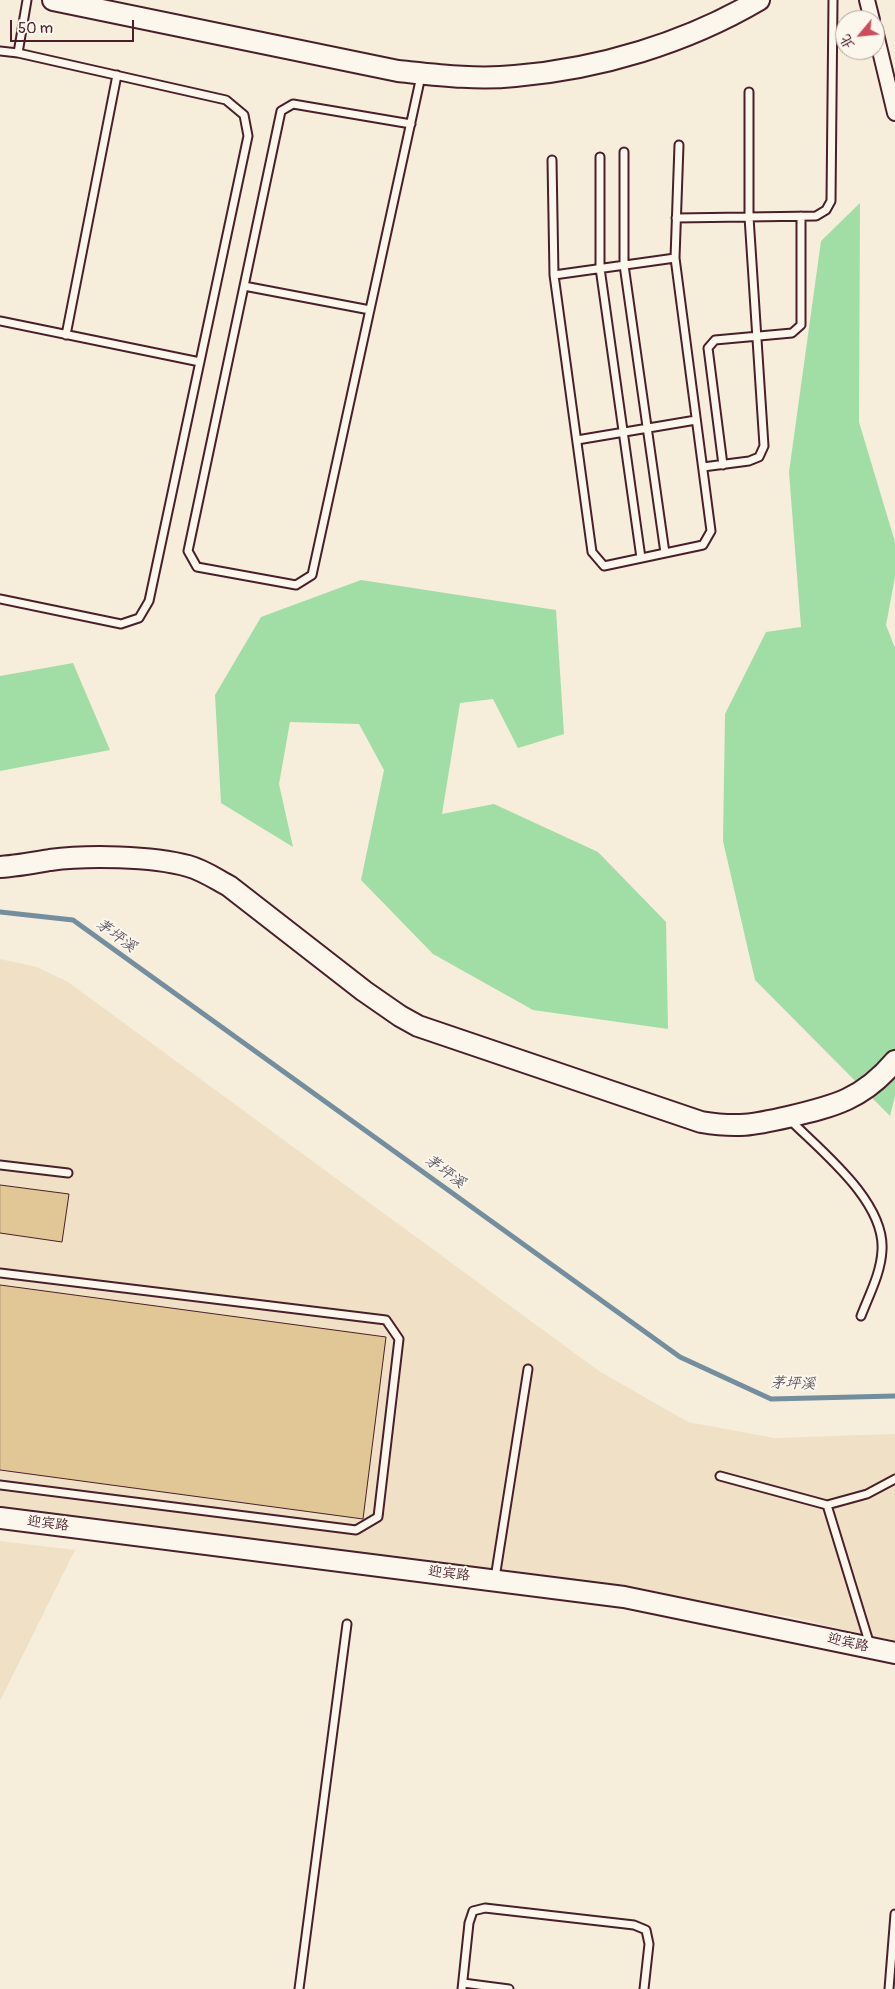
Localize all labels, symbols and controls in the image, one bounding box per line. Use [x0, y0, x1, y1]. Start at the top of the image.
scale bar [12, 10, 136, 42]
north arrow [835, 10, 885, 60]
text: 50 m [18, 19, 53, 38]
text: 北 [836, 32, 858, 52]
water label: 茅坪溪 [93, 915, 139, 957]
water label: 茅坪溪 [422, 1151, 468, 1193]
water label: 茅坪溪 [770, 1374, 816, 1394]
street label: 迎宾路 [26, 1513, 70, 1535]
street label: 迎宾路 [427, 1563, 471, 1585]
street label: 迎宾路 [826, 1630, 870, 1656]

